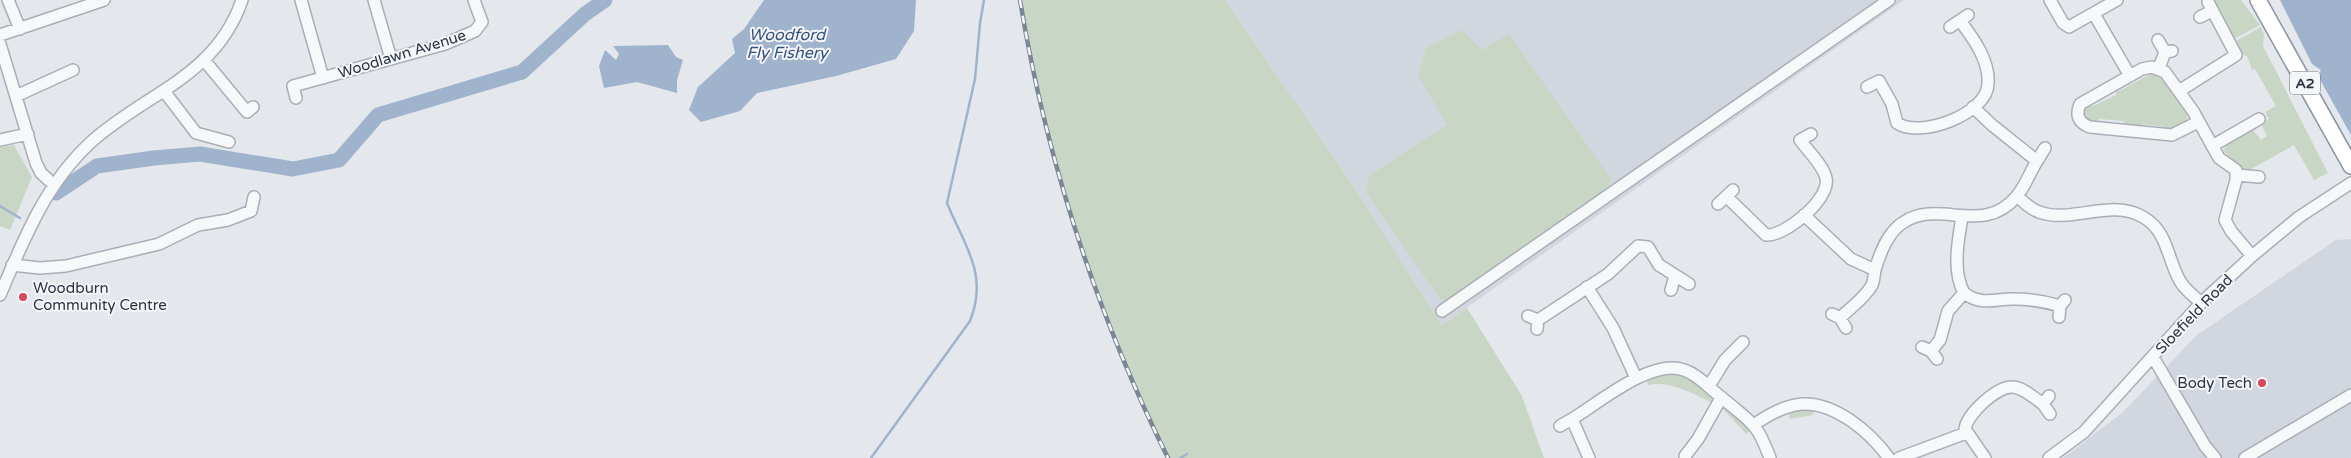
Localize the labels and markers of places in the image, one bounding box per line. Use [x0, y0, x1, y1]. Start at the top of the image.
place label: Woodburn Community Centre [33, 279, 167, 314]
marker: Woodburn Community Centre [17, 291, 29, 303]
place label: Body Tech [2177, 374, 2252, 392]
marker: Body Tech [2256, 377, 2268, 389]

